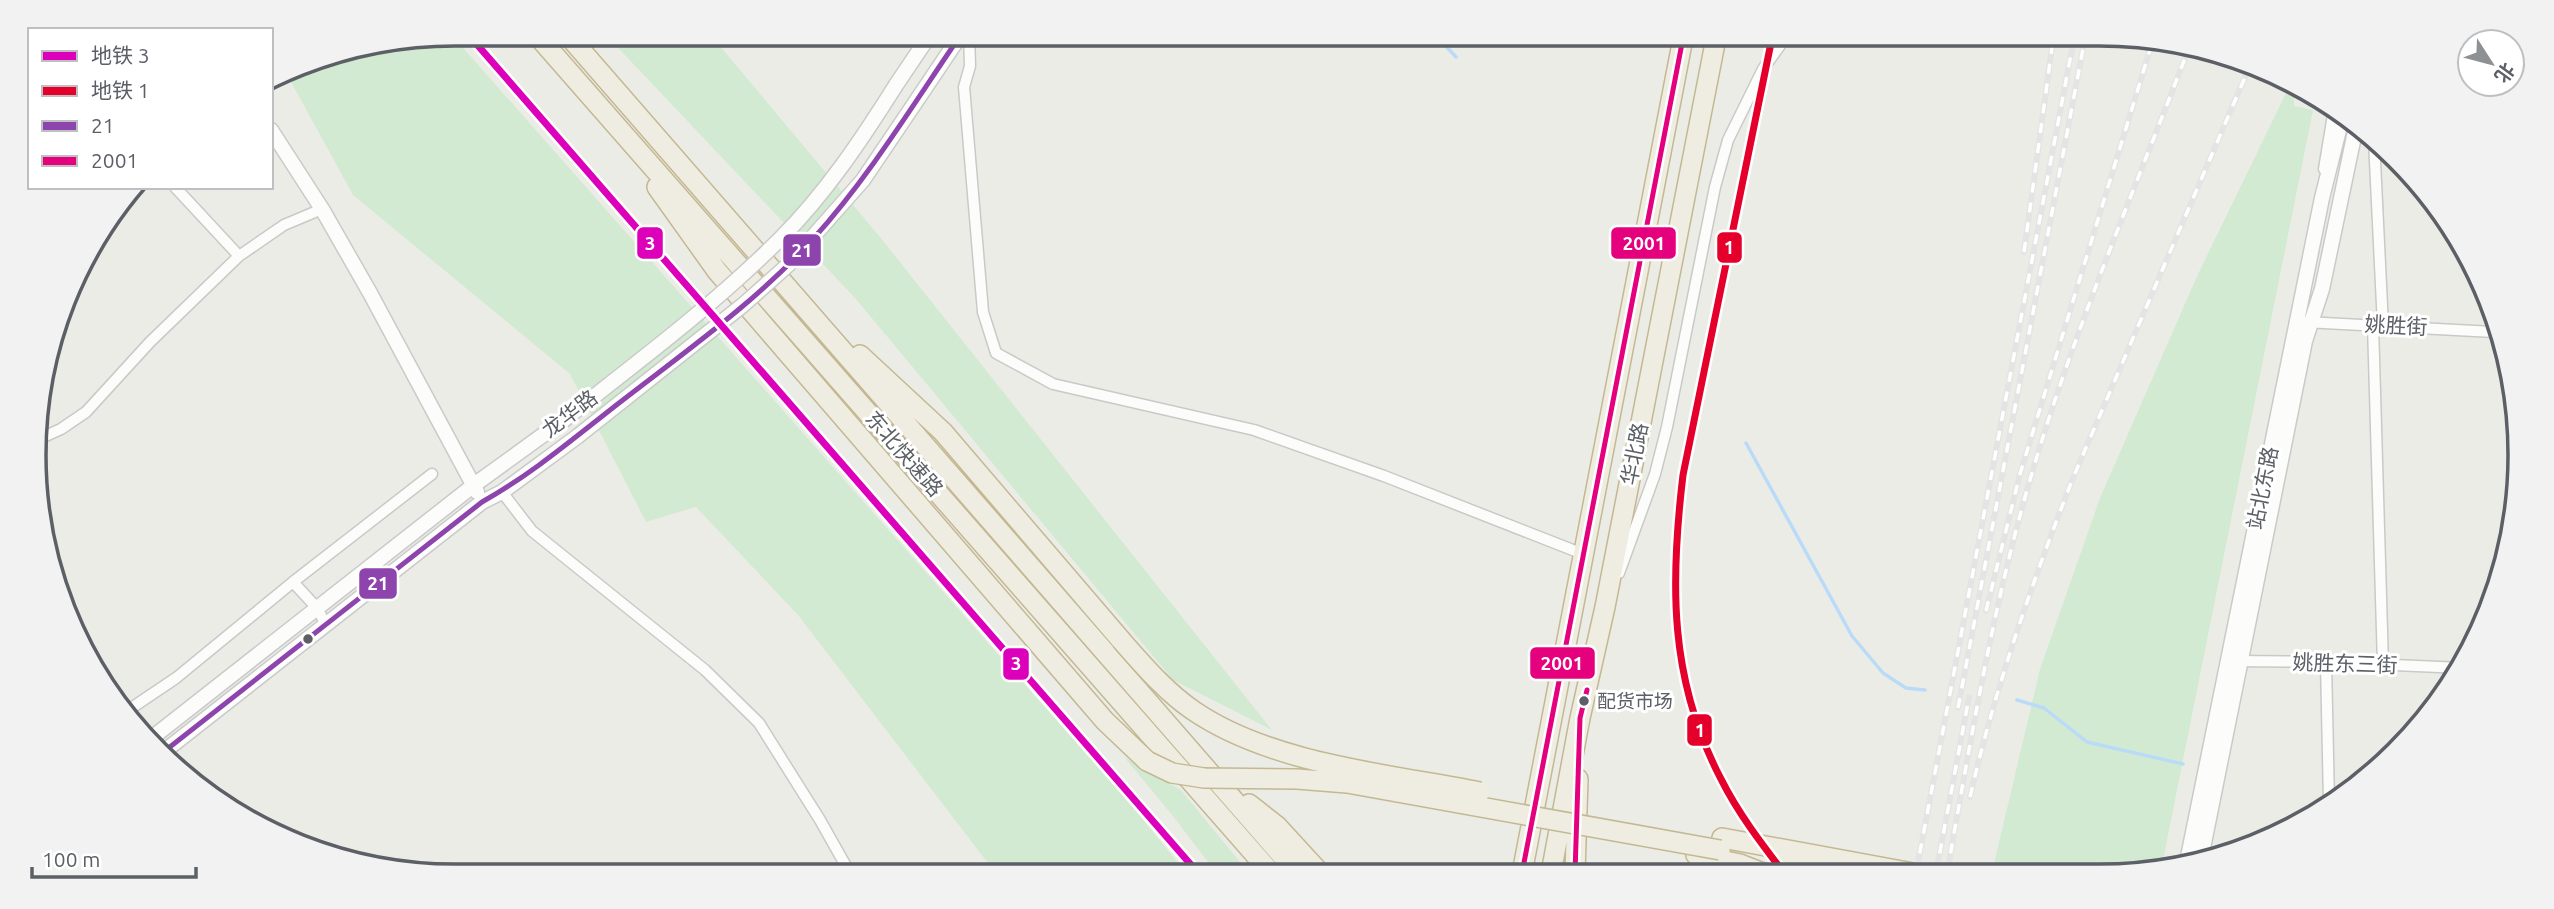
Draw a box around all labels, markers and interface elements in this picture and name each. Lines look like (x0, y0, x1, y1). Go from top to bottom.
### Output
legend (28, 28, 273, 189)
north arrow (2456, 28, 2526, 98)
text: 地铁 3 (91, 43, 150, 67)
text: 北 (2490, 59, 2519, 87)
text: 地铁 1 (91, 78, 150, 102)
text: 21 (91, 113, 115, 137)
text: 2001 (91, 148, 138, 172)
line badge: 3 (636, 226, 664, 260)
line badge: 2001 (1610, 226, 1677, 260)
line badge: 1 (1716, 231, 1743, 264)
text: 3 (645, 232, 655, 254)
text: 2001 (1623, 232, 1665, 254)
line badge: 21 (782, 233, 822, 267)
text: 1 (1724, 236, 1734, 258)
text: 21 (791, 239, 813, 261)
street label: 姚胜街 (2364, 311, 2428, 339)
street label: 龙华路 (537, 385, 602, 442)
street label: 东北快速路 (861, 406, 948, 501)
street label: 华北路 (1616, 421, 1652, 487)
street label: 站北东路 (2242, 444, 2282, 531)
line badge: 21 (358, 567, 398, 600)
text: 21 (367, 572, 389, 594)
unlabelled marker (301, 632, 315, 646)
line badge: 2001 (1529, 646, 1596, 680)
line badge: 3 (1002, 647, 1030, 681)
street label: 姚胜东三街 (2292, 649, 2398, 677)
text: 3 (1011, 652, 1021, 674)
text: 2001 (1541, 652, 1583, 674)
place label: 配货市场 (1597, 690, 1673, 712)
marker: 配货市场 (1577, 694, 1591, 708)
line badge: 1 (1686, 713, 1713, 747)
text: 1 (1695, 719, 1705, 741)
scale bar (32, 836, 196, 880)
text: 100 m (42, 847, 100, 871)

